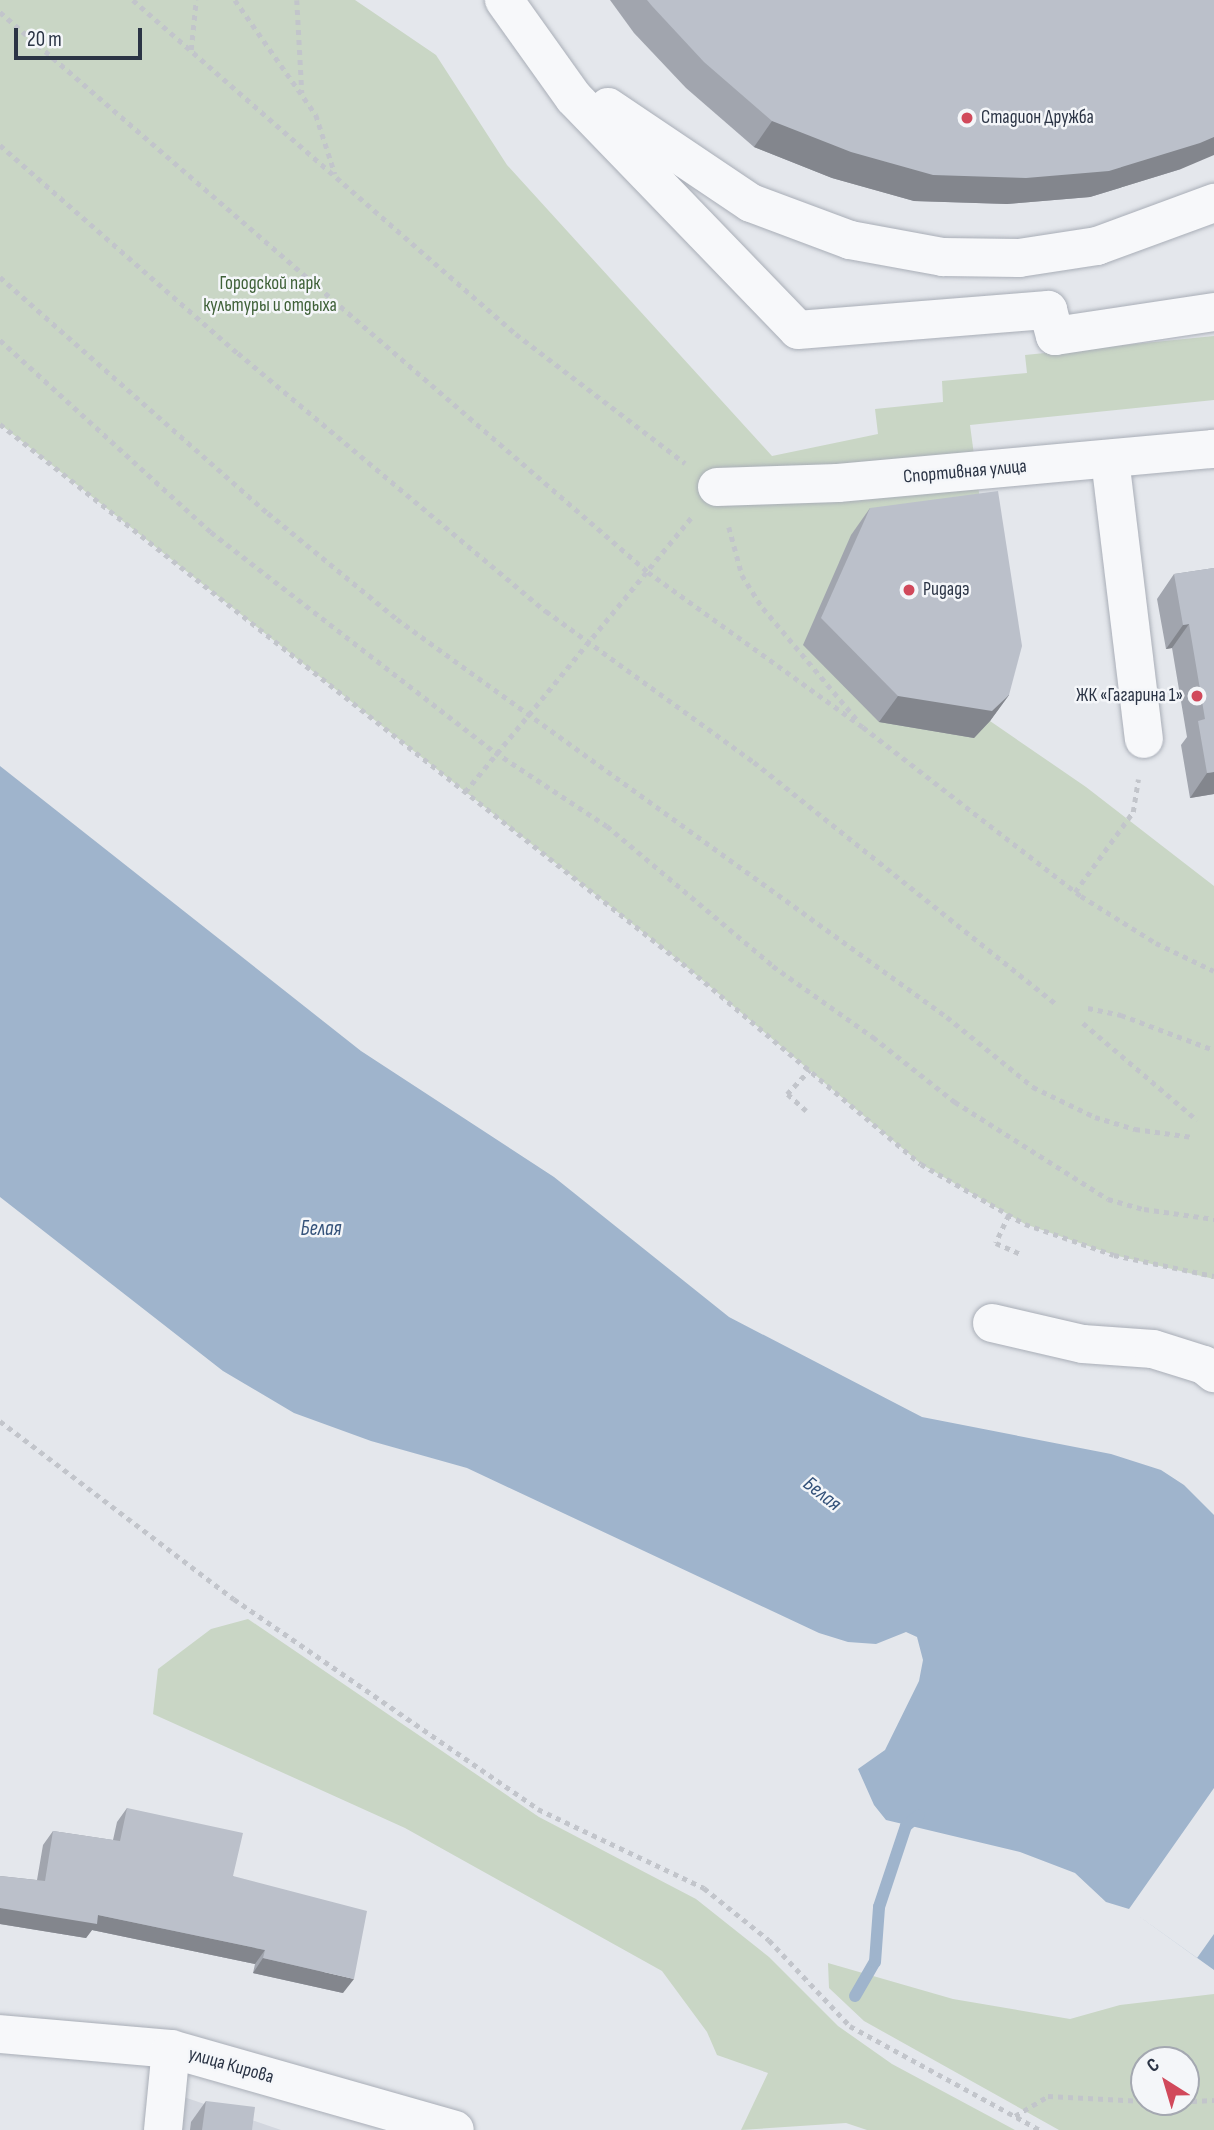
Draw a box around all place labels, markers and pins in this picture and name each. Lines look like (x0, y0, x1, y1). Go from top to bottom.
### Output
place label: Стадион Дружба (981, 107, 1094, 129)
marker: Стадион Дружба (959, 110, 975, 126)
place label: Ридадэ (923, 579, 969, 601)
marker: Ридадэ (901, 582, 917, 598)
place label: ЖК «Гагарина 1» (1076, 685, 1183, 707)
marker: ЖК «Гагарина 1» (1189, 688, 1205, 704)

